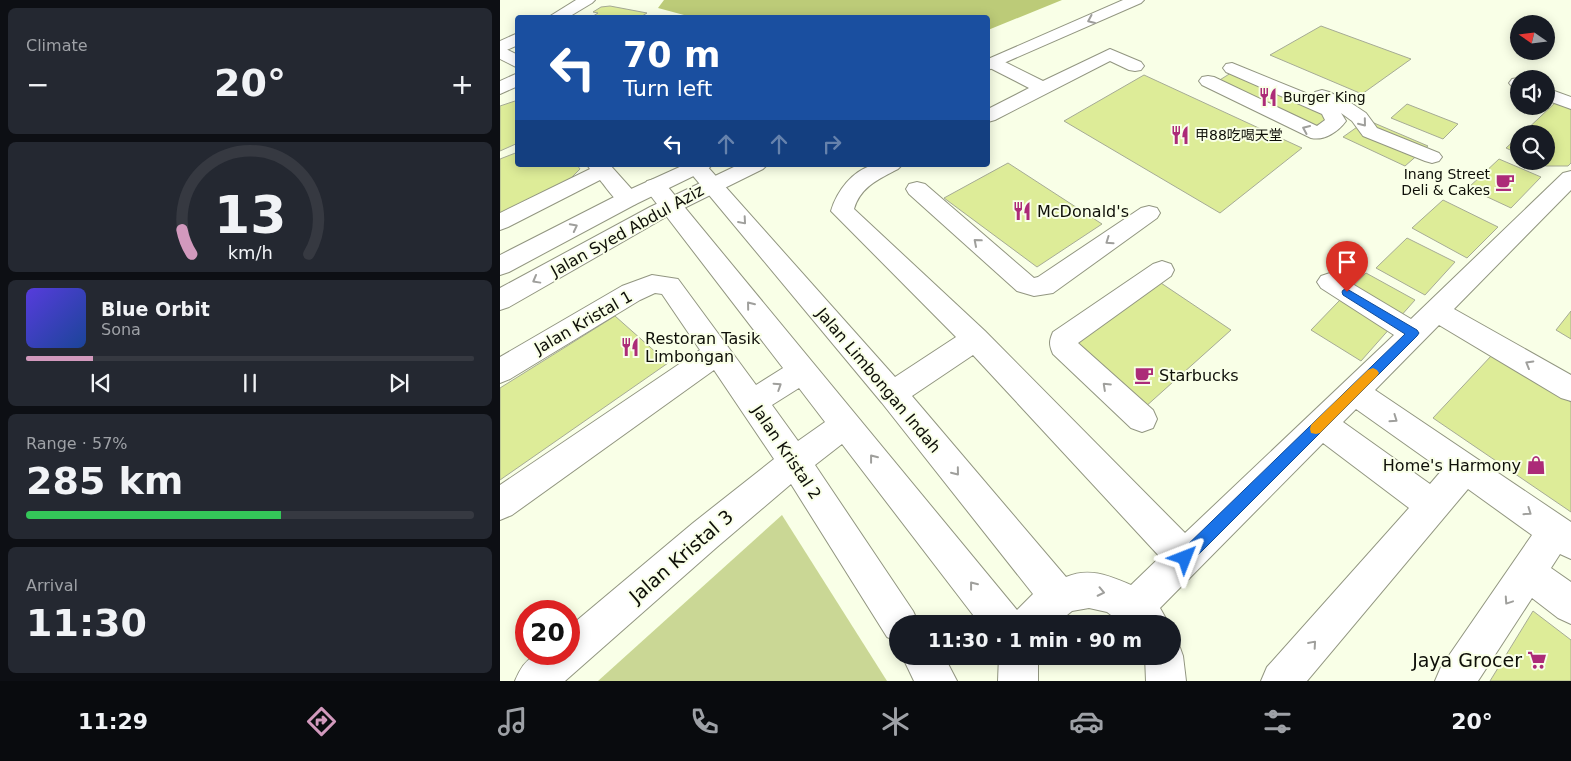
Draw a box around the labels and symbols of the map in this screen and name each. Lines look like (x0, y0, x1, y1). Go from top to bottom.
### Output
one-way arrow (1087, 13, 1096, 24)
north arrow (1510, 15, 1555, 60)
restaurant icon: Burger King (1257, 86, 1279, 108)
place label: Burger King (1283, 89, 1366, 105)
one-way arrow (1357, 117, 1365, 126)
restaurant icon: 甲88吃喝天堂 (1169, 124, 1191, 146)
one-way arrow (1302, 125, 1311, 135)
place label: 甲88吃喝天堂 (1195, 127, 1283, 143)
place label: Inang Street Deli & Cakes (1401, 166, 1490, 198)
cafe icon: Inang Street Deli & Cakes (1494, 171, 1516, 193)
street label: Jalan Syed Abdul Aziz (547, 180, 707, 281)
restaurant icon: McDonald's (1011, 200, 1033, 222)
place label: McDonald's (1037, 202, 1129, 221)
one-way arrow (737, 216, 746, 225)
one-way arrow (569, 223, 578, 233)
one-way arrow (1105, 235, 1115, 244)
one-way arrow (974, 239, 983, 248)
pin (1326, 241, 1368, 292)
one-way arrow (532, 274, 541, 284)
street label: Jalan Kristal 1 (530, 287, 635, 359)
one-way arrow (748, 302, 756, 311)
street label: Jalan Limbongan Indah (812, 303, 945, 457)
place label: Restoran Tasik Limbongan (645, 329, 761, 366)
restaurant icon: Restoran Tasik Limbongan (619, 336, 641, 358)
one-way arrow (1525, 361, 1534, 371)
cafe icon: Starbucks (1133, 364, 1155, 386)
place label: Starbucks (1159, 366, 1239, 385)
one-way arrow (772, 383, 782, 392)
one-way arrow (1102, 383, 1111, 392)
street label: Jalan Kristal 2 (747, 401, 825, 503)
one-way arrow (1388, 413, 1398, 422)
shop icon: Home's Harmony (1525, 454, 1547, 476)
one-way arrow (870, 455, 878, 464)
place label: Home's Harmony (1383, 456, 1521, 475)
one-way arrow (951, 466, 959, 475)
street label: Jalan Kristal 3 (624, 505, 737, 608)
one-way arrow (1522, 506, 1531, 515)
position arrow (1158, 531, 1210, 583)
one-way arrow (970, 582, 979, 591)
one-way arrow (1097, 586, 1106, 597)
one-way arrow (1505, 595, 1515, 604)
speed limit sign: 20 (515, 600, 580, 665)
one-way arrow (1307, 641, 1316, 650)
place label: Jaya Grocer (1411, 649, 1522, 671)
supermarket icon: Jaya Grocer (1526, 649, 1548, 671)

